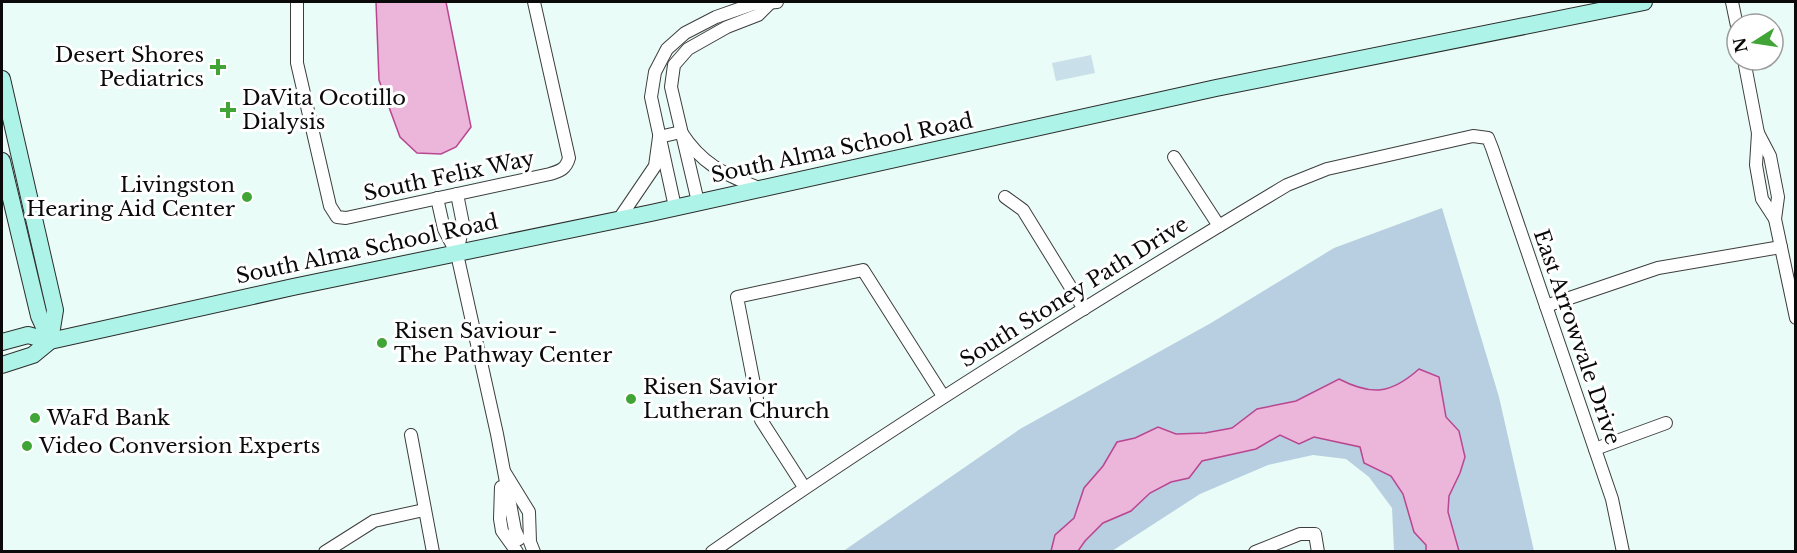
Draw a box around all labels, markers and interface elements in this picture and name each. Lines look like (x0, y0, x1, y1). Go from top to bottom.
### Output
north arrow (1725, 12, 1785, 72)
text: N (1729, 36, 1752, 55)
place label: Desert Shores Pediatrics (55, 42, 204, 92)
marker: Desert Shores Pediatrics (209, 58, 227, 76)
place label: DaVita Ocotillo Dialysis (242, 85, 406, 135)
marker: DaVita Ocotillo Dialysis (219, 101, 237, 119)
street label: South Alma School Road (709, 107, 975, 189)
street label: South Felix Way (361, 145, 537, 207)
place label: Livingston Hearing Aid Center (26, 172, 235, 222)
marker: Livingston Hearing Aid Center (240, 190, 254, 204)
street label: South Alma School Road (234, 208, 500, 290)
street label: South Stoney Path Drive (955, 211, 1193, 373)
street label: East Arrowvale Drive (1528, 226, 1626, 448)
place label: Risen Saviour - The Pathway Center (394, 318, 612, 368)
marker: Risen Saviour - The Pathway Center (375, 336, 389, 350)
place label: Risen Savior Lutheran Church (643, 374, 830, 424)
marker: Risen Savior Lutheran Church (624, 392, 638, 406)
place label: WaFd Bank (46, 405, 170, 431)
marker: WaFd Bank (28, 411, 42, 425)
place label: Video Conversion Experts (38, 433, 320, 459)
marker: Video Conversion Experts (20, 439, 34, 453)

